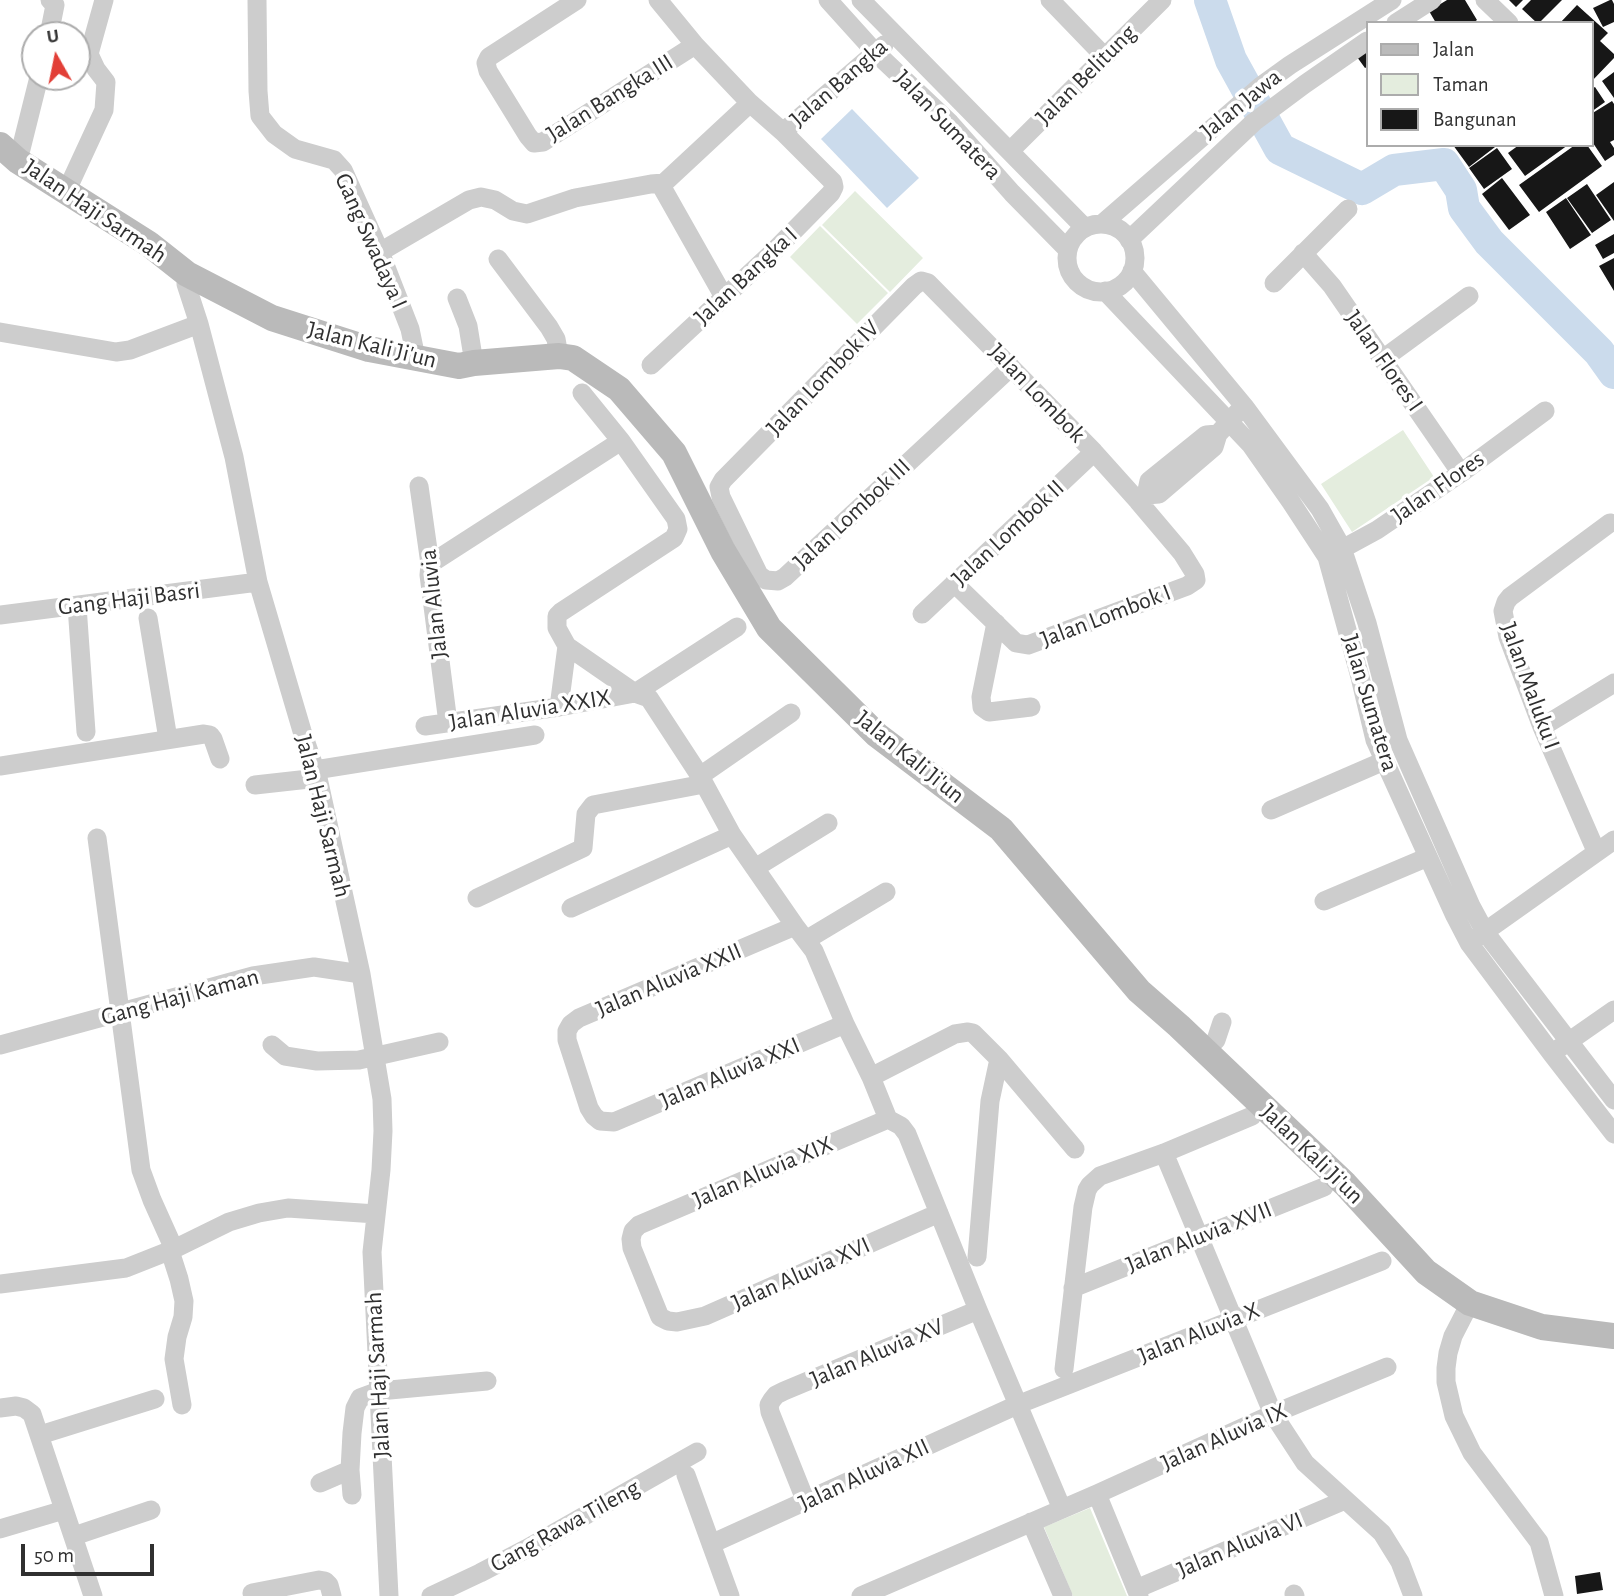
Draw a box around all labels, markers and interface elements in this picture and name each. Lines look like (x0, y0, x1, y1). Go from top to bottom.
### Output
street label: Jalan Belitung (1030, 19, 1142, 131)
north arrow (21, 21, 91, 91)
legend (1366, 21, 1593, 147)
text: U (45, 26, 60, 47)
street label: Jalan Bangka (784, 33, 894, 133)
text: Jalan (1433, 39, 1474, 60)
street label: Jalan Bangka III (541, 48, 679, 148)
street label: Jalan Jawa (1195, 63, 1287, 145)
street label: Jalan Sumatera (888, 64, 1008, 186)
text: Taman (1433, 74, 1489, 95)
text: Bangunan (1433, 109, 1517, 130)
street label: Jalan Haji Sarmah (18, 152, 172, 270)
street label: Gang Swadaya I (328, 169, 414, 313)
street label: Jalan Bangka I (688, 221, 804, 331)
street label: Jalan Flores I (1339, 305, 1429, 417)
street label: Jalan Lombok IV (760, 314, 886, 442)
street label: Jalan Kali Ji'un (304, 315, 440, 375)
street label: Jalan Lombok (983, 337, 1091, 449)
street label: Jalan Flores (1386, 445, 1490, 529)
street label: Jalan Lombok III (787, 452, 917, 576)
street label: Jalan Lombok II (946, 474, 1070, 592)
street label: Jalan Aluvia (414, 548, 454, 660)
street label: Gang Haji Basri (56, 576, 202, 622)
street label: Jalan Lombok I (1037, 578, 1175, 654)
street label: Jalan Maluku I (1494, 619, 1566, 753)
street label: Jalan Sumatera (1336, 631, 1404, 775)
street label: Jalan Aluvia XXIX (447, 683, 613, 737)
street label: Jalan Kali Ji'un (850, 704, 970, 810)
street label: Jalan Haji Sarmah (289, 732, 357, 900)
street label: Jalan Aluvia XXII (592, 936, 746, 1024)
street label: Gang Haji Kaman (98, 962, 262, 1032)
street label: Jalan Aluvia XXI (656, 1031, 804, 1115)
street label: Jalan Kali Ji'un (1255, 1098, 1369, 1210)
street label: Jalan Aluvia XIX (689, 1130, 837, 1214)
street label: Jalan Aluvia XVII (1122, 1195, 1276, 1279)
street label: Jalan Aluvia XVI (727, 1231, 875, 1317)
street label: Jalan Haji Sarmah (359, 1291, 397, 1459)
street label: Jalan Aluvia X (1134, 1296, 1264, 1370)
street label: Jalan Aluvia XV (806, 1312, 948, 1394)
street label: Jalan Aluvia IX (1157, 1396, 1291, 1478)
street label: Jalan Aluvia XII (794, 1432, 934, 1518)
street label: Gang Rawa Tileng (485, 1473, 645, 1579)
street label: Jalan Aluvia VI (1173, 1506, 1307, 1584)
scale bar (24, 1530, 158, 1574)
text: 50 m (34, 1545, 74, 1566)

